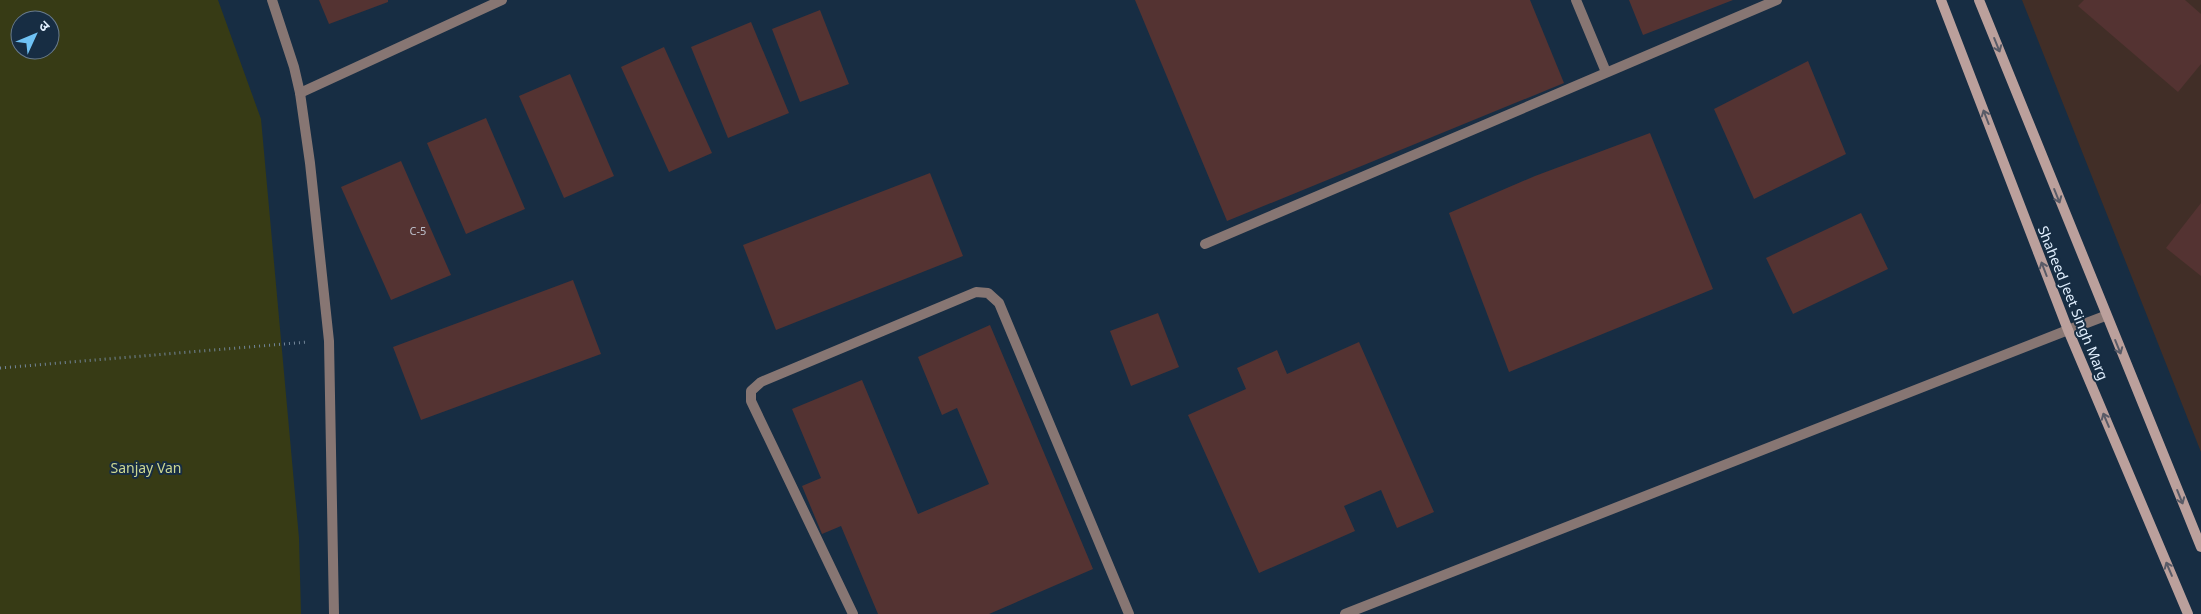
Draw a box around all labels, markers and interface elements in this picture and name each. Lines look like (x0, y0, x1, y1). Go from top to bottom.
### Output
north arrow (10, 10, 60, 60)
text: उ (35, 16, 55, 36)
one-way arrow (1993, 37, 2002, 52)
one-way arrow (1981, 110, 1990, 126)
one-way arrow (2053, 188, 2063, 203)
house number: C-5 (410, 223, 426, 238)
street label: Shaheed Jeet Singh Marg (2034, 223, 2113, 383)
one-way arrow (2039, 262, 2048, 277)
one-way arrow (2114, 339, 2124, 354)
one-way arrow (2100, 412, 2109, 427)
park label: Sanjay Van (110, 458, 182, 477)
one-way arrow (2176, 489, 2186, 504)
one-way arrow (2164, 562, 2173, 577)

